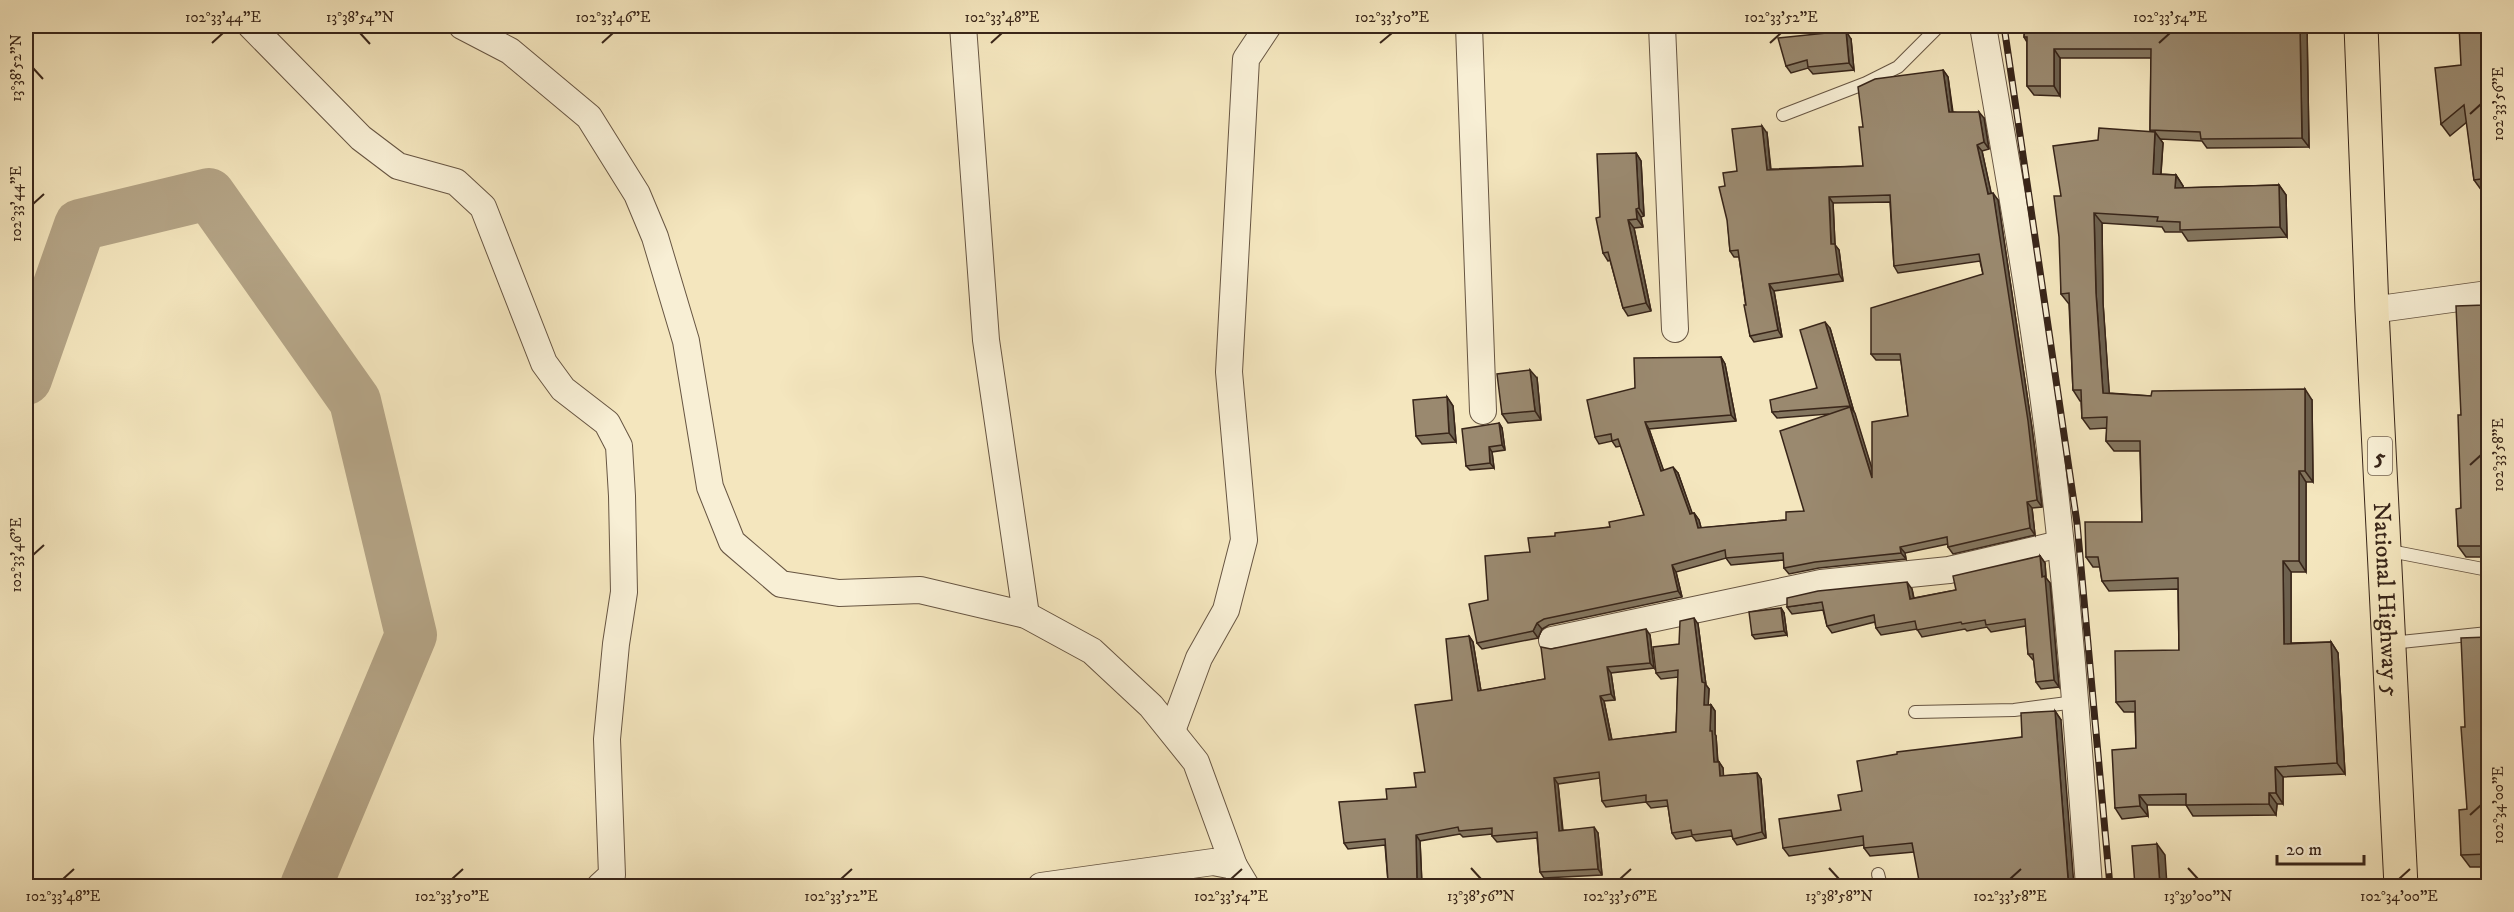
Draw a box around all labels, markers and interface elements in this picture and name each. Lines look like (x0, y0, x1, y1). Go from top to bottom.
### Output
text: 102°33'44"E (185, 8, 261, 27)
text: 13°38'54"N (326, 8, 394, 27)
text: 102°33'46"E (575, 8, 651, 27)
text: 102°33'48"E (965, 8, 1040, 27)
text: 102°33'50"E (1355, 8, 1430, 27)
text: 102°33'52"E (1744, 8, 1818, 27)
text: 102°33'54"E (2133, 8, 2207, 27)
text: 13°38'52"N (7, 34, 26, 102)
text: 102°33'56"E (2489, 67, 2508, 141)
text: 102°33'44"E (7, 166, 26, 242)
text: 102°33'58"E (2489, 418, 2508, 492)
road number: 5 (2368, 437, 2392, 475)
street label: National Highway 5 (2366, 502, 2405, 697)
text: 102°33'46"E (7, 517, 26, 593)
text: 102°34'00"E (2489, 766, 2508, 844)
scale bar (2277, 828, 2364, 866)
text: 20 m (2286, 839, 2322, 861)
text: 102°33'48"E (26, 887, 101, 906)
text: 102°33'50"E (415, 887, 490, 906)
text: 102°33'52"E (804, 887, 878, 906)
text: 102°33'54"E (1194, 887, 1268, 906)
text: 13°38'56"N (1447, 887, 1515, 906)
text: 102°33'56"E (1583, 887, 1657, 906)
text: 13°38'58"N (1805, 887, 1873, 906)
text: 102°33'58"E (1973, 887, 2047, 906)
text: 13°39'00"N (2164, 887, 2232, 906)
text: 102°34'00"E (2360, 887, 2438, 906)

